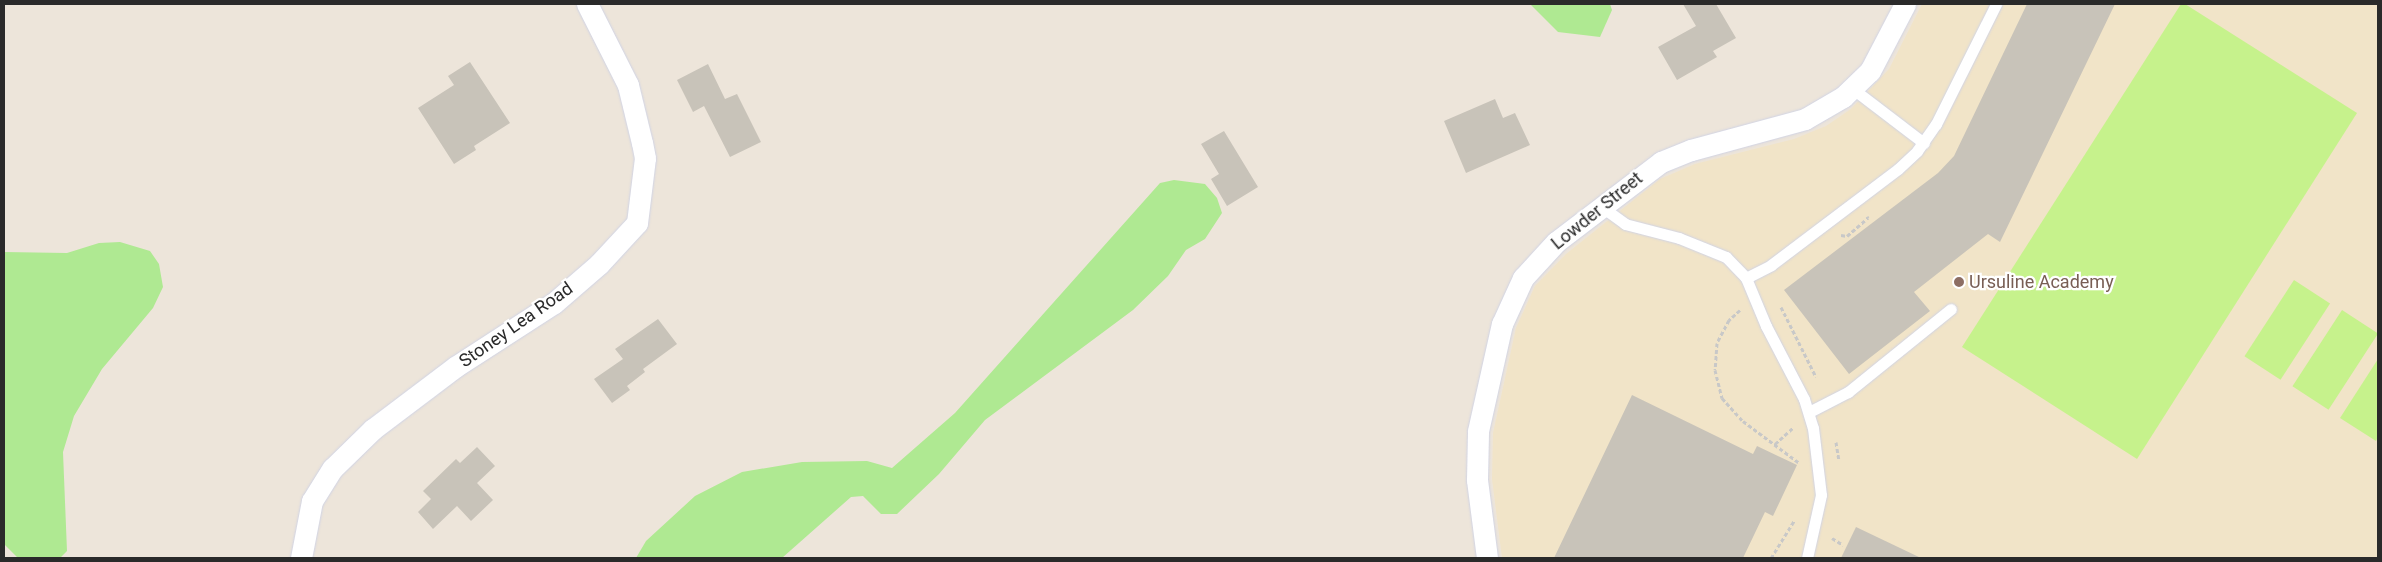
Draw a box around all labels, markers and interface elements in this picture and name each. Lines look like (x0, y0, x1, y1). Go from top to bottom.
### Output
street label: Lowder Street (1547, 168, 1647, 254)
place label: Ursuline Academy (1969, 271, 2114, 293)
marker: Ursuline Academy (1953, 276, 1965, 288)
street label: Stoney Lea Road (455, 278, 577, 372)

